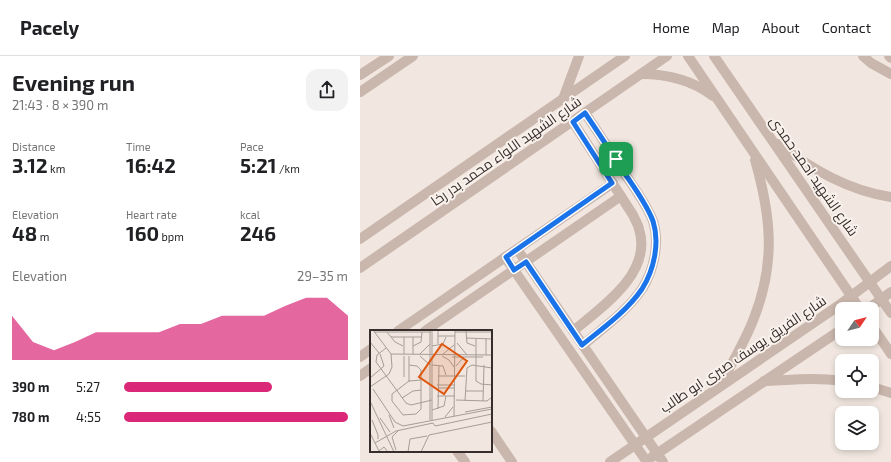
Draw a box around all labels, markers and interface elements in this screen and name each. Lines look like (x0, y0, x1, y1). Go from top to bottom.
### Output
text: Pacely (20, 16, 79, 39)
text: Home (653, 19, 690, 36)
text: Map (712, 19, 740, 36)
text: About (762, 19, 800, 36)
text: Contact (822, 19, 871, 36)
text: Evening run (12, 69, 135, 95)
button: share (306, 69, 348, 111)
street label: شارع الشهيد اللواء محمد بدر رخا (427, 92, 585, 210)
text: 21:43 · 8 × 390 m (12, 97, 108, 113)
street label: شارع الشهيد احمد حمدى (766, 112, 862, 240)
text: Distance (12, 140, 55, 153)
text: Time (126, 140, 151, 153)
text: Pace (240, 140, 264, 153)
pin (599, 142, 633, 176)
icon: arrive (605, 148, 627, 170)
text: 3.12 (12, 153, 48, 177)
text: 16:42 (126, 153, 176, 177)
text: 5:21 (240, 153, 276, 177)
text: km (48, 162, 65, 175)
text: /km (276, 162, 300, 175)
text: Elevation (12, 208, 59, 221)
text: Heart rate (126, 208, 177, 221)
text: kcal (240, 208, 260, 221)
text: 48 (12, 221, 37, 245)
text: 160 (126, 221, 159, 245)
text: 246 (240, 221, 276, 245)
text: m (37, 230, 49, 243)
text: bpm (159, 230, 184, 243)
text: Elevation (12, 268, 67, 284)
text: 29–35 m (297, 268, 348, 284)
street label: شارع الفريق يوسف صبرى ابو طالب (656, 292, 830, 416)
north arrow (835, 302, 879, 346)
map controls (835, 302, 879, 450)
inset map (370, 330, 492, 452)
button: locate (835, 354, 879, 398)
text: 390 m (12, 379, 50, 395)
text: 5:27 (76, 379, 100, 395)
button: layers (835, 406, 879, 450)
text: 780 m (12, 409, 49, 425)
text: 4:55 (76, 409, 101, 425)

